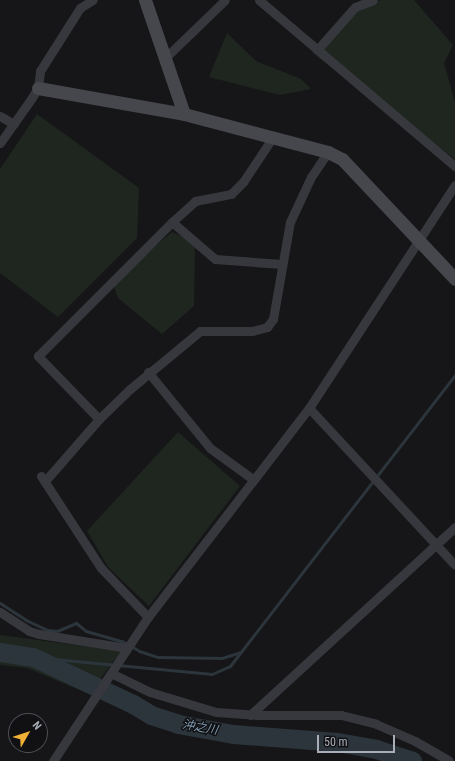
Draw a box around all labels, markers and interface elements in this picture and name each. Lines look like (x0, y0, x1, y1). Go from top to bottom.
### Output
north arrow (8, 713, 48, 753)
water label: 沖之川 (181, 718, 219, 738)
text: N (30, 719, 44, 732)
scale bar (319, 727, 397, 753)
text: 50 m (324, 735, 348, 749)

